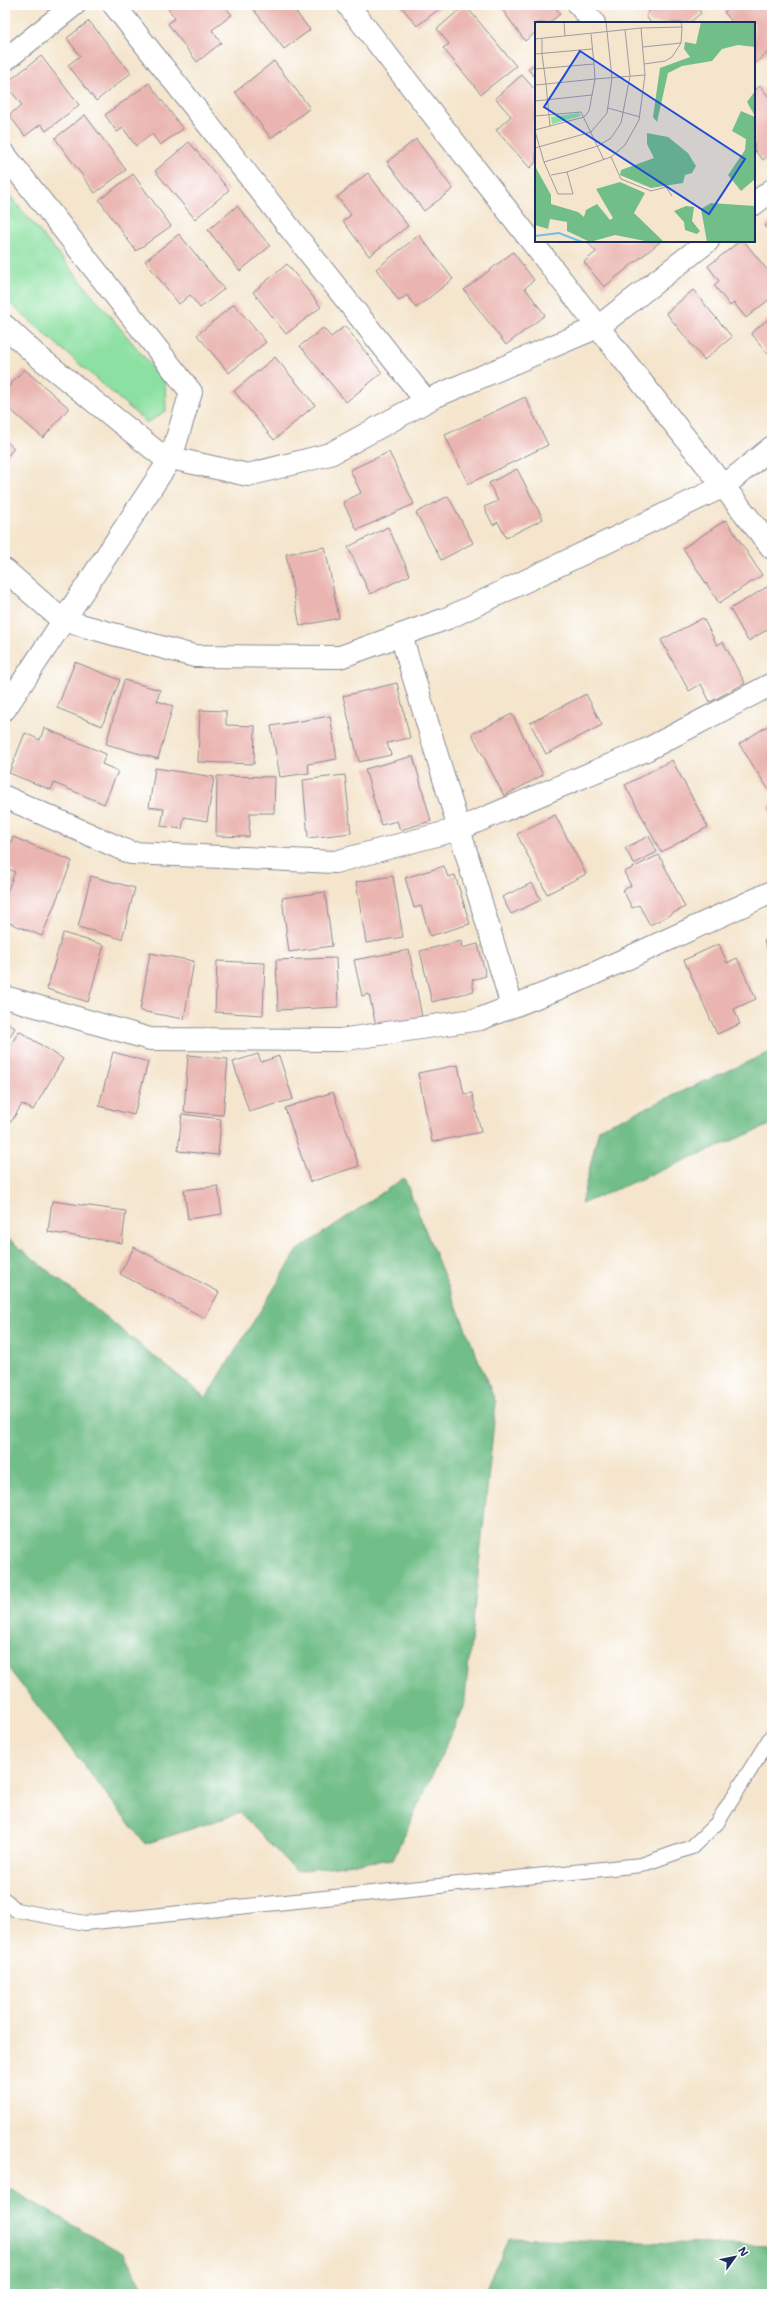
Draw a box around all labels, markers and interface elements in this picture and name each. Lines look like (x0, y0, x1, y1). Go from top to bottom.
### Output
inset map (535, 22, 755, 242)
north arrow (715, 2237, 755, 2277)
text: N (734, 2244, 752, 2260)

